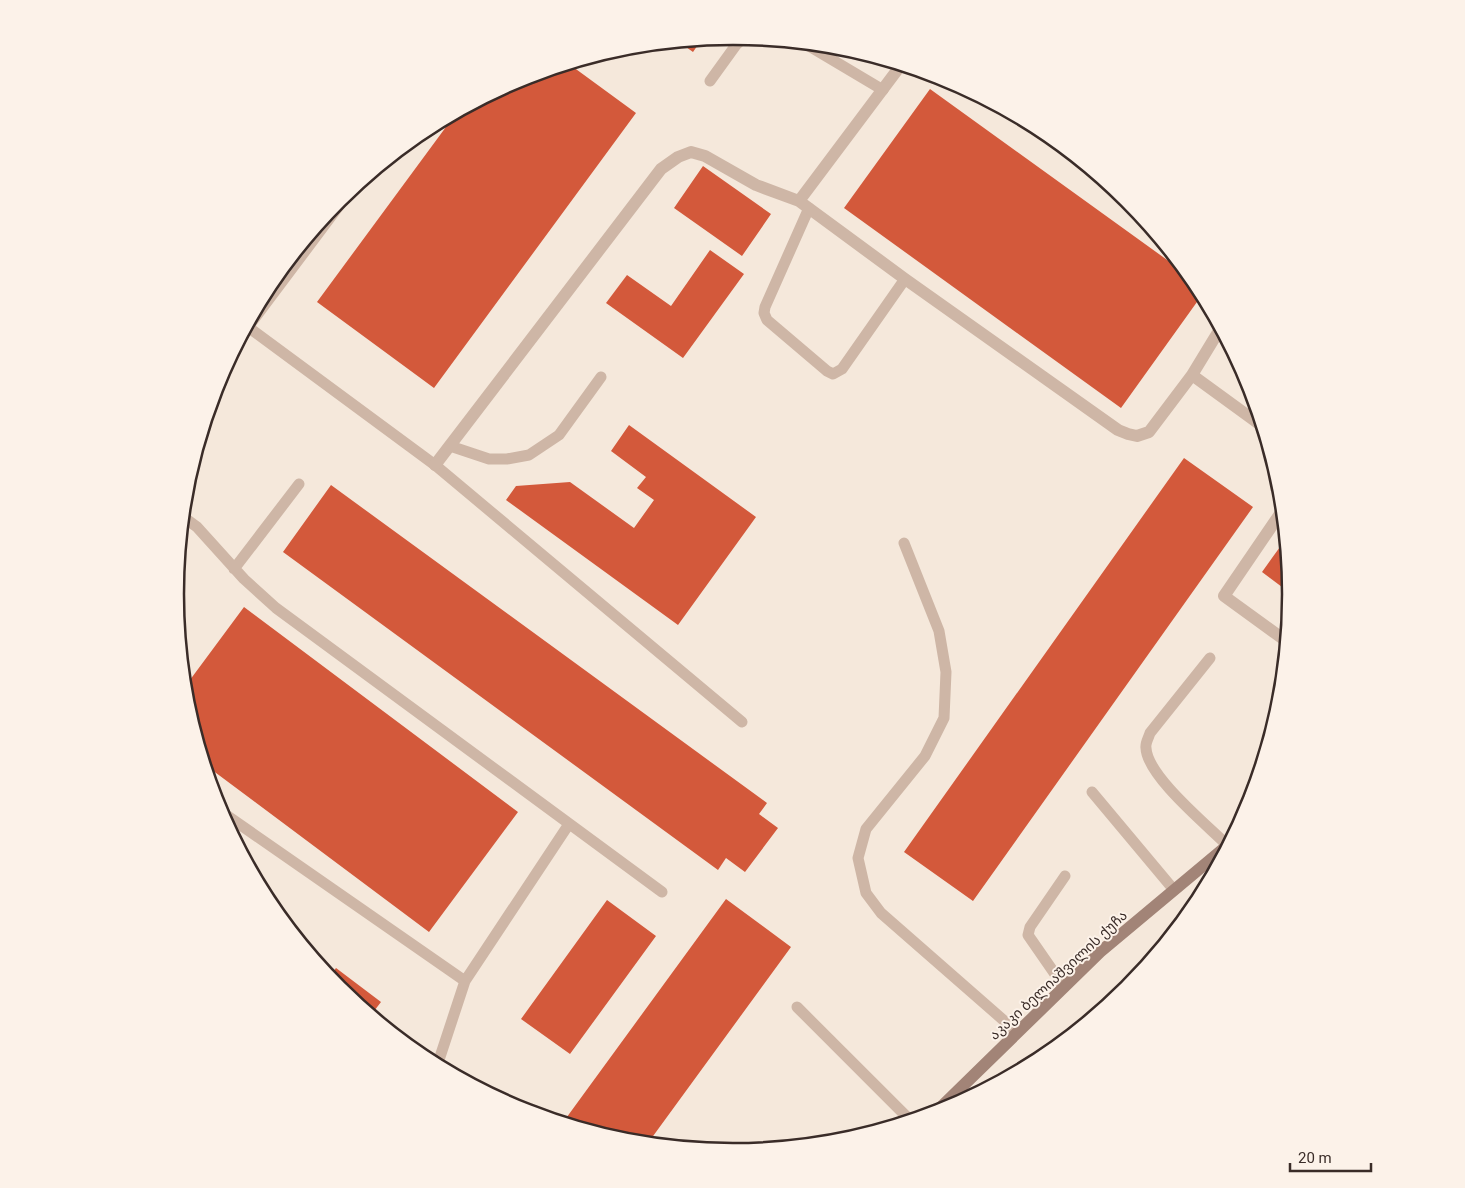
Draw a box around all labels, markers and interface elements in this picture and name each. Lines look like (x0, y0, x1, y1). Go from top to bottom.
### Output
street label: აკაკი ბელიაშვილის ქუჩა (986, 907, 1131, 1044)
scale bar (1290, 1140, 1371, 1172)
text: 20 m (1298, 1149, 1332, 1167)

